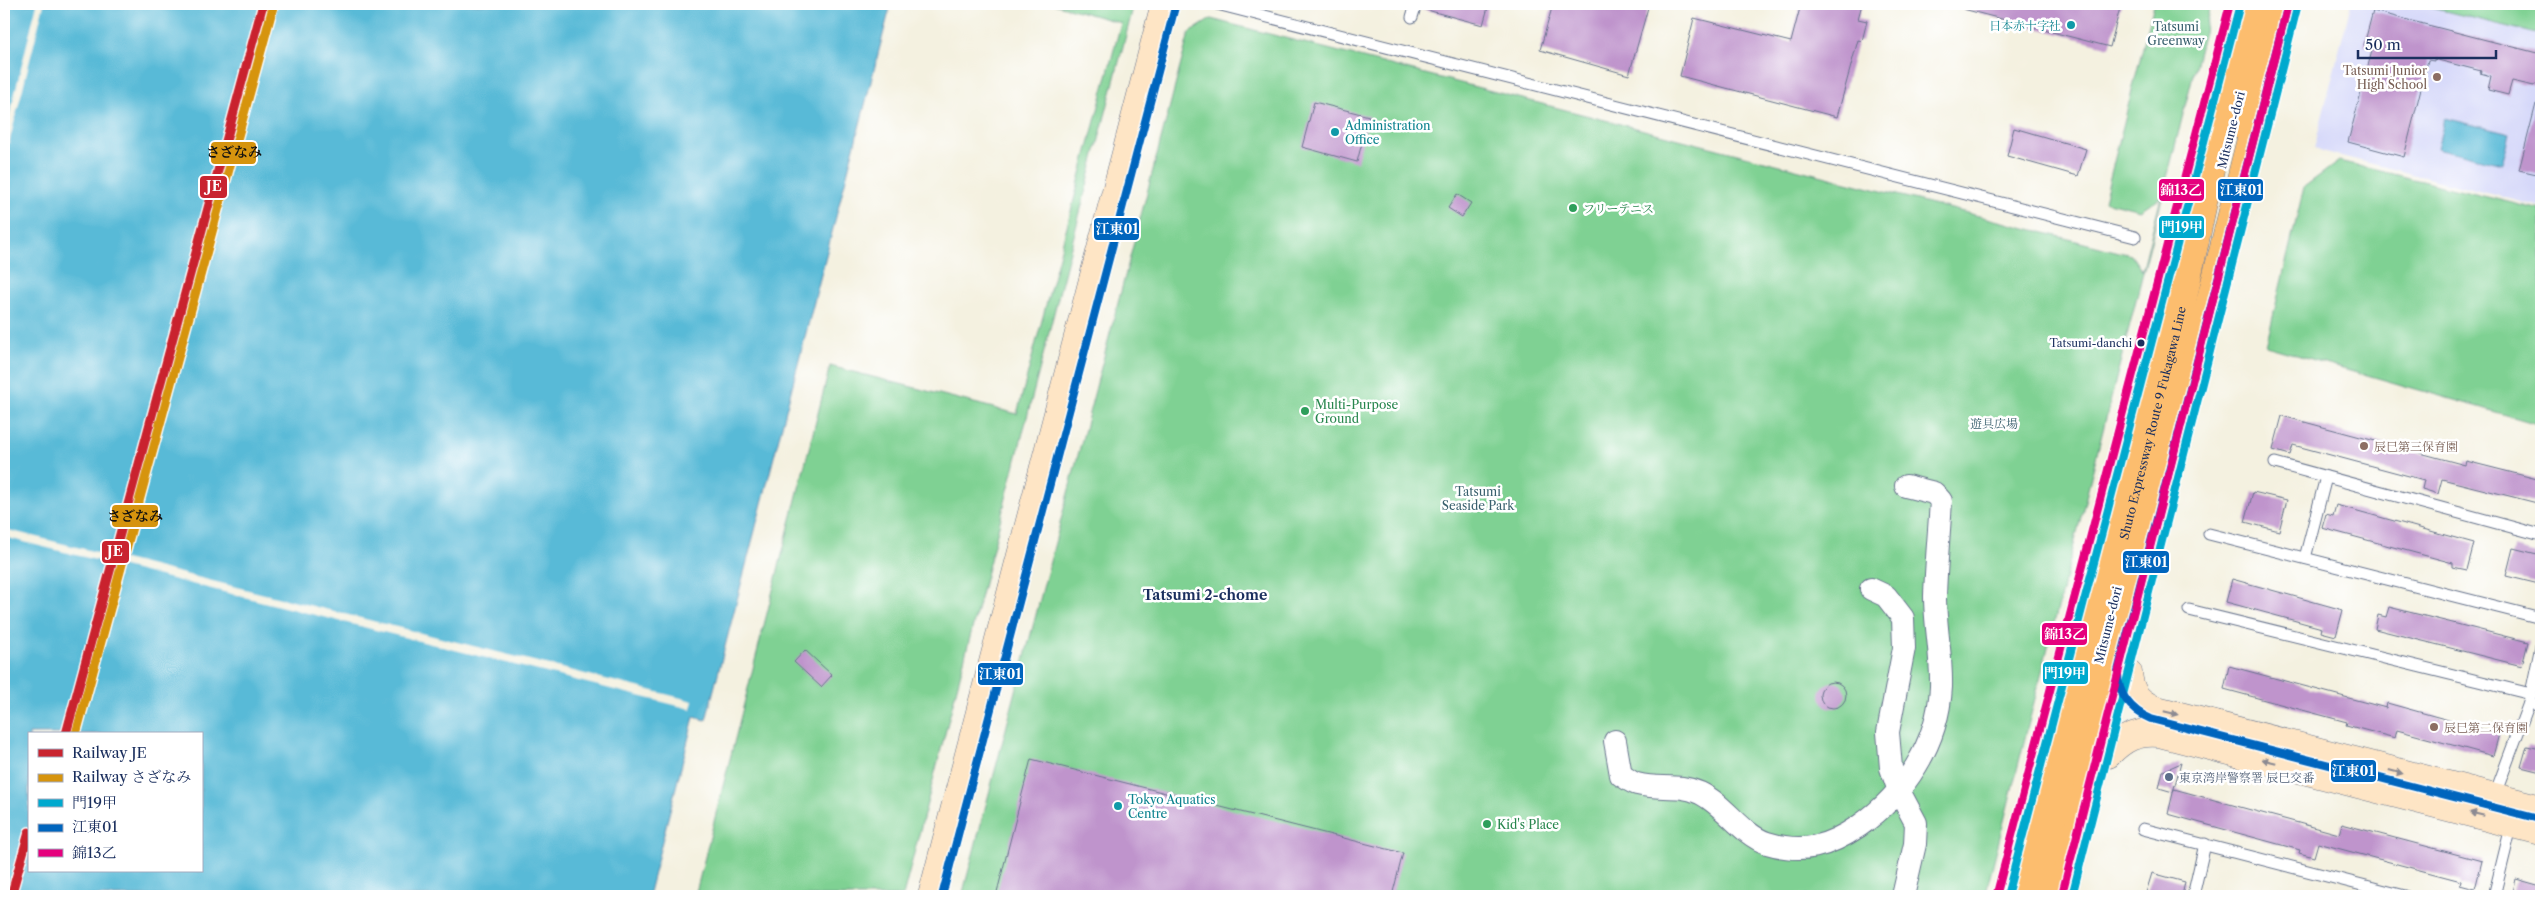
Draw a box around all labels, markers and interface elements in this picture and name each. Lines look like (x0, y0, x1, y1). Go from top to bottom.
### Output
place label: 日本赤十字社 (1989, 18, 2061, 33)
marker: 日本赤十字社 (2065, 19, 2077, 31)
park label: Tatsumi Greenway (2147, 19, 2205, 48)
scale bar (2358, 28, 2495, 60)
text: 50 m (2365, 35, 2401, 54)
place label: Tatsumi Junior High School (2343, 63, 2427, 92)
marker: Tatsumi Junior High School (2431, 71, 2443, 83)
street label: Mitsume-dori (2214, 89, 2248, 170)
place label: Administration Office (1344, 118, 1431, 147)
marker: Administration Office (1329, 126, 1341, 138)
line badge: さざなみ (210, 141, 257, 165)
text: さざなみ (206, 143, 262, 161)
line badge: JE (199, 175, 228, 199)
text: JE (203, 177, 222, 195)
line badge: 錦13乙 (2158, 178, 2205, 202)
line badge: 江東01 (2217, 178, 2264, 202)
text: 錦13乙 (2160, 181, 2202, 199)
text: 江東01 (2219, 181, 2263, 199)
place label: フリーテニス (1583, 201, 1654, 216)
marker: フリーテニス (1567, 202, 1579, 214)
line badge: 門19甲 (2158, 215, 2205, 239)
line badge: 江東01 (1093, 217, 1140, 241)
text: 門19甲 (2161, 218, 2203, 236)
text: 江東01 (1095, 220, 1139, 238)
street label: Shuto Expressway Route 9 Fukagawa Line (2116, 304, 2188, 541)
place label: Tatsumi-danchi (2050, 336, 2133, 350)
marker: Tatsumi-danchi (2136, 338, 2146, 348)
place label: Multi-Purpose Ground (1315, 397, 1399, 426)
marker: Multi-Purpose Ground (1299, 405, 1311, 417)
park label: 遊具広場 (1970, 416, 2018, 431)
place label: 辰巳第三保育園 (2374, 439, 2458, 454)
marker: 辰巳第三保育園 (2358, 440, 2370, 452)
park label: Tatsumi Seaside Park (1442, 484, 1515, 513)
line badge: さざなみ (111, 504, 159, 528)
text: さざなみ (107, 507, 163, 525)
line badge: JE (101, 540, 130, 564)
text: JE (104, 542, 123, 560)
line badge: 江東01 (2122, 550, 2170, 574)
text: 江東01 (2124, 553, 2168, 571)
street label: Mitsume-dori (2091, 584, 2125, 665)
district label: Tatsumi 2-chome (1143, 586, 1267, 604)
line badge: 錦13乙 (2041, 622, 2088, 646)
text: 錦13乙 (2044, 625, 2086, 643)
line badge: 門19甲 (2042, 661, 2089, 685)
line badge: 江東01 (977, 662, 1024, 686)
text: 門19甲 (2044, 664, 2086, 682)
text: 江東01 (978, 665, 1022, 683)
one-way arrow (2164, 710, 2179, 718)
place label: 辰巳第二保育園 (2444, 720, 2528, 735)
marker: 辰巳第二保育園 (2428, 721, 2440, 733)
legend (28, 732, 202, 872)
text: Railway JE (72, 743, 147, 762)
one-way arrow (2261, 757, 2276, 765)
line badge: 江東01 (2330, 759, 2377, 783)
text: 江東01 (2331, 762, 2375, 780)
text: Railway さざなみ (72, 767, 191, 786)
one-way arrow (2389, 768, 2404, 776)
place label: 東京湾岸警察署 辰巳交番 (2179, 770, 2314, 785)
marker: 東京湾岸警察署 辰巳交番 (2163, 771, 2175, 783)
place label: Tokyo Aquatics Centre (1128, 792, 1215, 821)
text: 門19甲 (72, 793, 117, 812)
marker: Tokyo Aquatics Centre (1112, 800, 1124, 812)
one-way arrow (2470, 810, 2485, 818)
text: 江東01 (72, 817, 119, 836)
place label: Kid's Place (1497, 817, 1559, 832)
marker: Kid's Place (1481, 818, 1493, 830)
text: 錦13乙 (72, 843, 117, 862)

